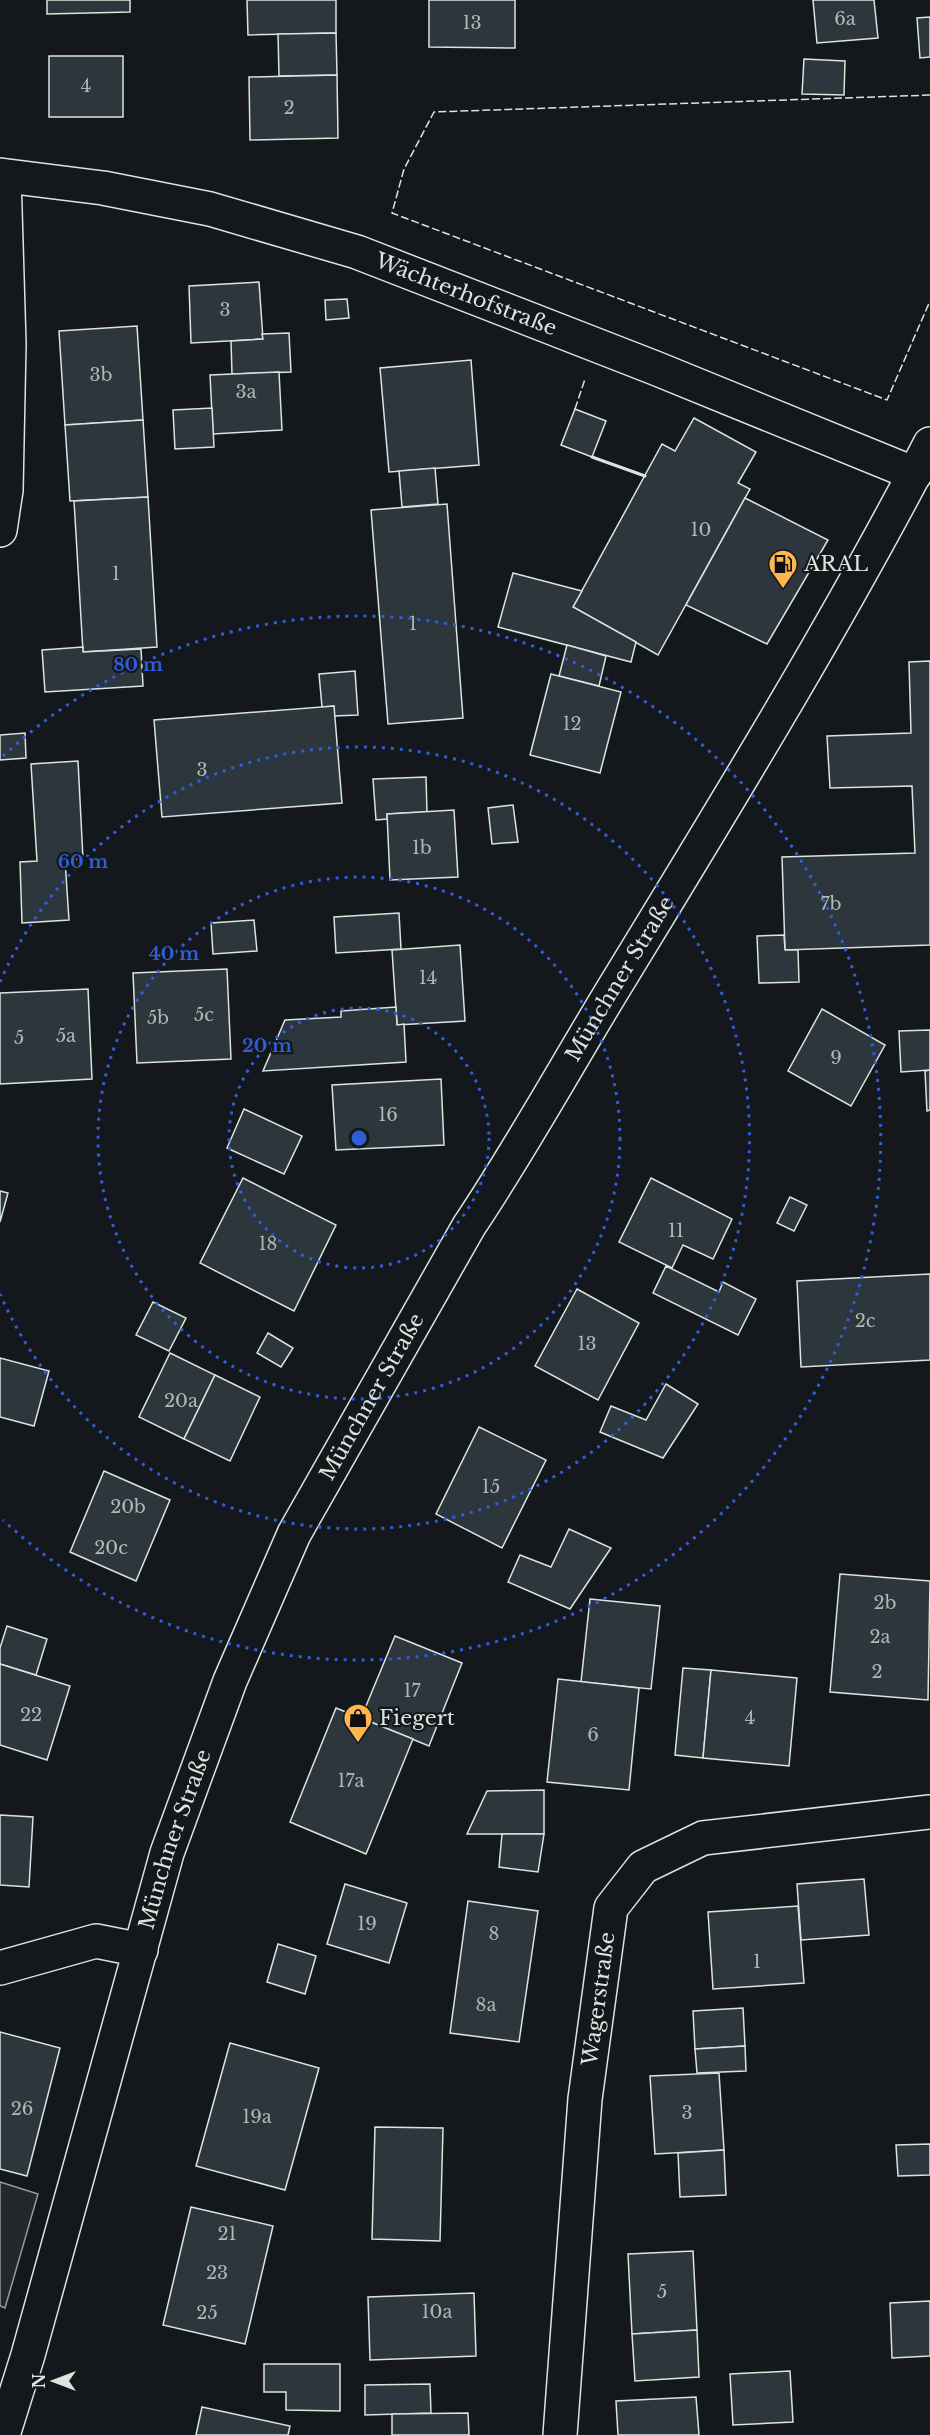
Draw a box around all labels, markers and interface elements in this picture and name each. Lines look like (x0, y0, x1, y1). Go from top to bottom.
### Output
house number: 6a (834, 8, 856, 30)
house number: 13 (462, 12, 482, 34)
house number: 4 (81, 75, 91, 97)
house number: 2 (283, 97, 295, 119)
street label: Wächterhofstraße (371, 247, 560, 341)
house number: 3 (219, 299, 231, 321)
house number: 3b (90, 364, 112, 386)
house number: 3a (235, 381, 257, 403)
house number: 10 (691, 519, 711, 541)
fuel station icon: ARAL (767, 548, 799, 590)
place label: ARAL (803, 551, 868, 577)
house number: 1 (112, 563, 120, 585)
house number: 1 (409, 613, 417, 635)
text: 80 m (113, 654, 163, 676)
house number: 12 (562, 713, 582, 735)
house number: 3 (196, 759, 208, 781)
house number: 1b (412, 837, 432, 859)
text: 60 m (58, 851, 108, 873)
street label: Münchner Straße (560, 892, 680, 1066)
house number: 7b (821, 893, 841, 915)
text: 40 m (149, 943, 199, 965)
house number: 14 (419, 967, 437, 989)
house number: 5c (194, 1004, 214, 1026)
house number: 5b (147, 1007, 169, 1029)
house number: 5a (56, 1025, 76, 1047)
house number: 5 (14, 1027, 24, 1049)
text: 20 m (242, 1035, 292, 1057)
house number: 9 (830, 1047, 842, 1069)
house number: 16 (378, 1104, 398, 1126)
centre of rings (349, 1128, 369, 1148)
house number: 11 (668, 1220, 684, 1242)
house number: 18 (259, 1233, 277, 1255)
street label: Münchner Straße (314, 1309, 430, 1485)
house number: 2c (855, 1310, 876, 1332)
house number: 13 (577, 1333, 597, 1355)
house number: 20a (164, 1390, 198, 1412)
house number: 15 (482, 1476, 500, 1498)
house number: 20b (110, 1496, 146, 1518)
house number: 20c (94, 1537, 128, 1559)
house number: 2b (874, 1592, 896, 1614)
house number: 2a (869, 1626, 891, 1648)
house number: 2 (871, 1661, 883, 1683)
house number: 17 (403, 1680, 421, 1702)
shop icon: Fiegert (342, 1702, 374, 1744)
house number: 22 (20, 1704, 42, 1726)
place label: Fiegert (379, 1705, 455, 1731)
house number: 4 (745, 1707, 755, 1729)
house number: 6 (587, 1724, 599, 1746)
street label: Münchner Straße (133, 1746, 217, 1932)
house number: 17a (337, 1770, 365, 1792)
house number: 19 (357, 1913, 377, 1935)
house number: 8 (489, 1923, 499, 1945)
street label: Wagerstraße (577, 1930, 621, 2068)
house number: 1 (753, 1951, 761, 1973)
house number: 8a (476, 1994, 496, 2016)
house number: 26 (11, 2098, 33, 2120)
house number: 3 (681, 2102, 693, 2124)
house number: 19a (242, 2106, 272, 2128)
house number: 21 (217, 2223, 237, 2245)
house number: 23 (206, 2262, 228, 2284)
house number: 5 (657, 2281, 667, 2303)
house number: 10a (422, 2301, 452, 2323)
house number: 25 (196, 2302, 218, 2324)
north arrow (24, 2351, 84, 2411)
text: N (29, 2373, 49, 2389)

